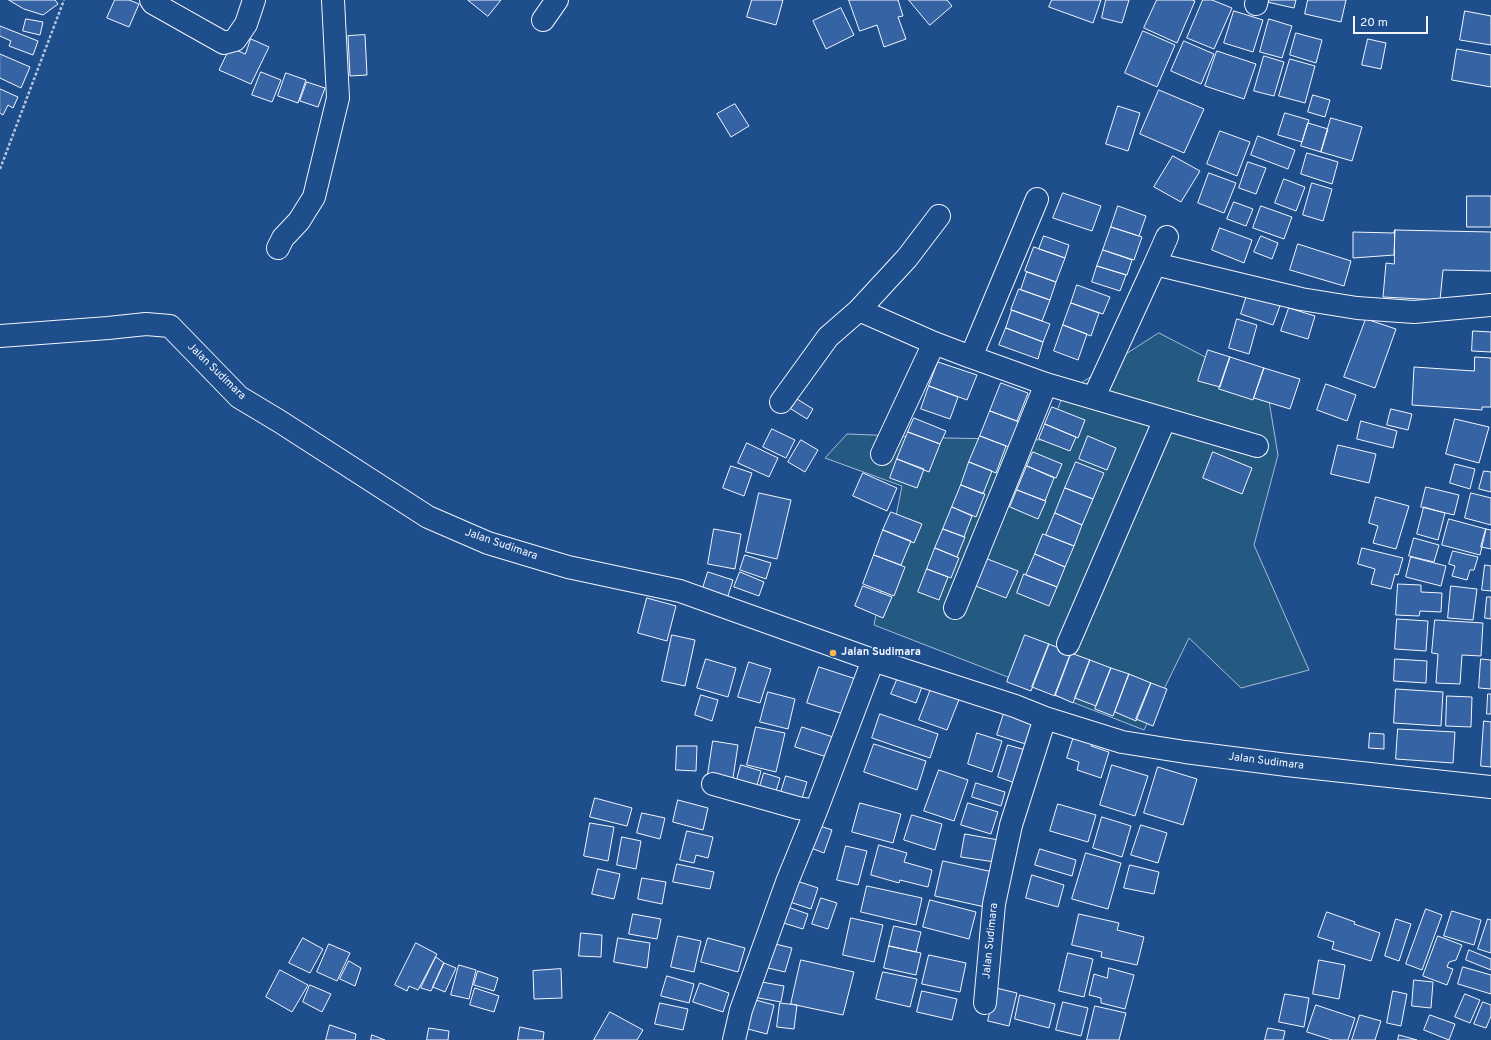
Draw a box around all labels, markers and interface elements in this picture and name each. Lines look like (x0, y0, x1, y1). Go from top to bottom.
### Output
scale bar (1355, 8, 1430, 34)
text: 20 m (1360, 15, 1388, 31)
street label: Jalan Sudimara (184, 341, 248, 403)
street label: Jalan Sudimara (463, 526, 539, 564)
place label: Jalan Sudimara (841, 646, 921, 660)
marker: Jalan Sudimara (828, 648, 838, 658)
street label: Jalan Sudimara (1227, 751, 1305, 773)
street label: Jalan Sudimara (980, 902, 1002, 980)

